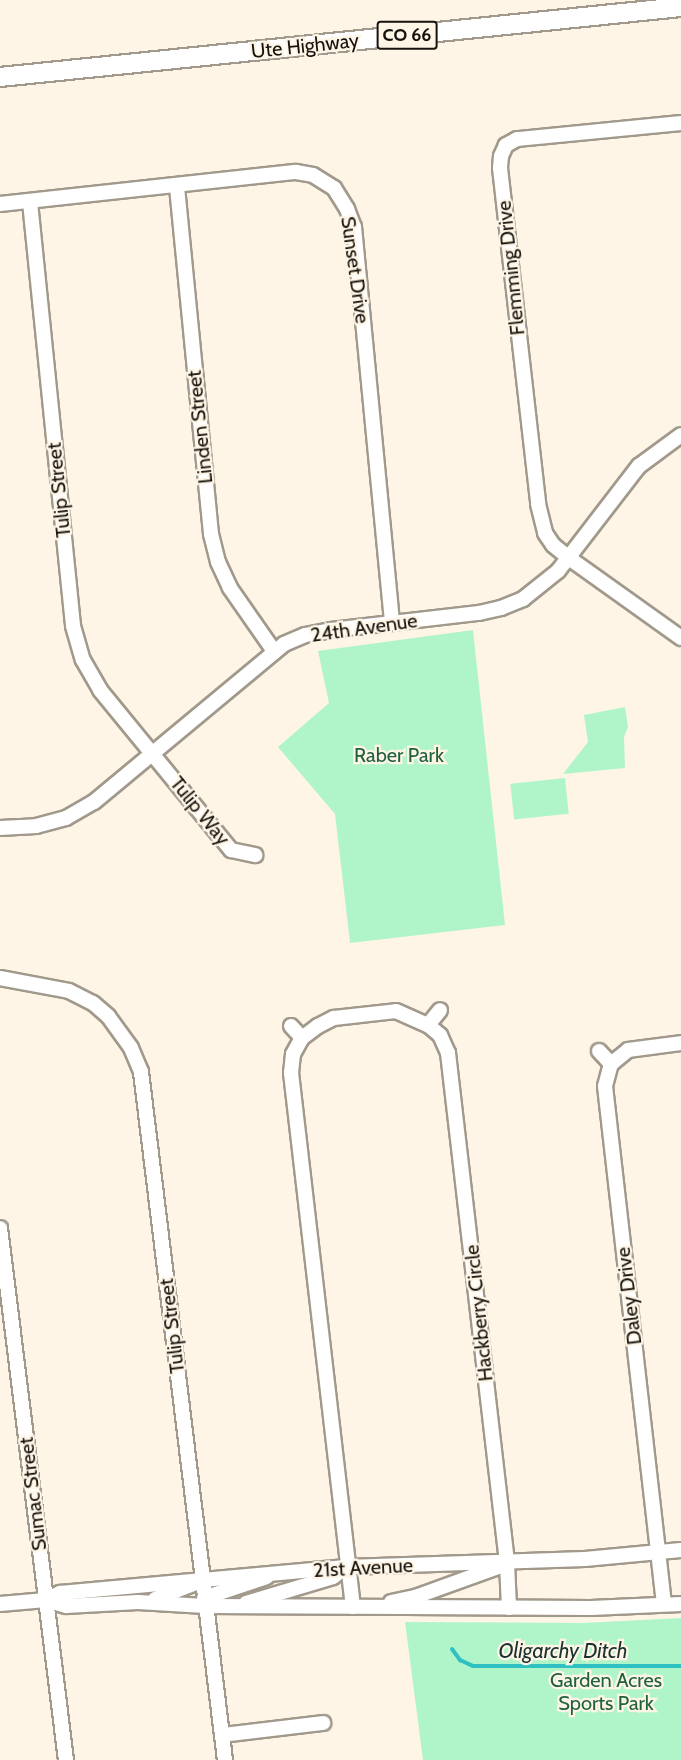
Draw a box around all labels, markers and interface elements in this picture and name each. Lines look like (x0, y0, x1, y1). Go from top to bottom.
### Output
road number: CO 66 (376, 20, 438, 50)
street label: Ute Highway (250, 28, 360, 64)
street label: Flemming Drive (492, 200, 530, 336)
street label: Sunset Drive (336, 215, 374, 325)
street label: Linden Street (182, 369, 218, 485)
street label: Tulip Street (42, 441, 76, 539)
street label: 24th Avenue (309, 609, 419, 647)
park label: Raber Park (354, 743, 444, 767)
street label: Tulip Way (165, 772, 235, 850)
street label: Hackberry Circle (460, 1243, 498, 1383)
street label: Daley Drive (611, 1246, 647, 1346)
street label: Tulip Street (154, 1277, 190, 1375)
street label: Sumac Street (14, 1436, 52, 1552)
street label: 21st Avenue (312, 1553, 414, 1583)
water label: Oligarchy Ditch (499, 1638, 627, 1664)
park label: Garden Acres Sports Park (550, 1668, 662, 1715)

